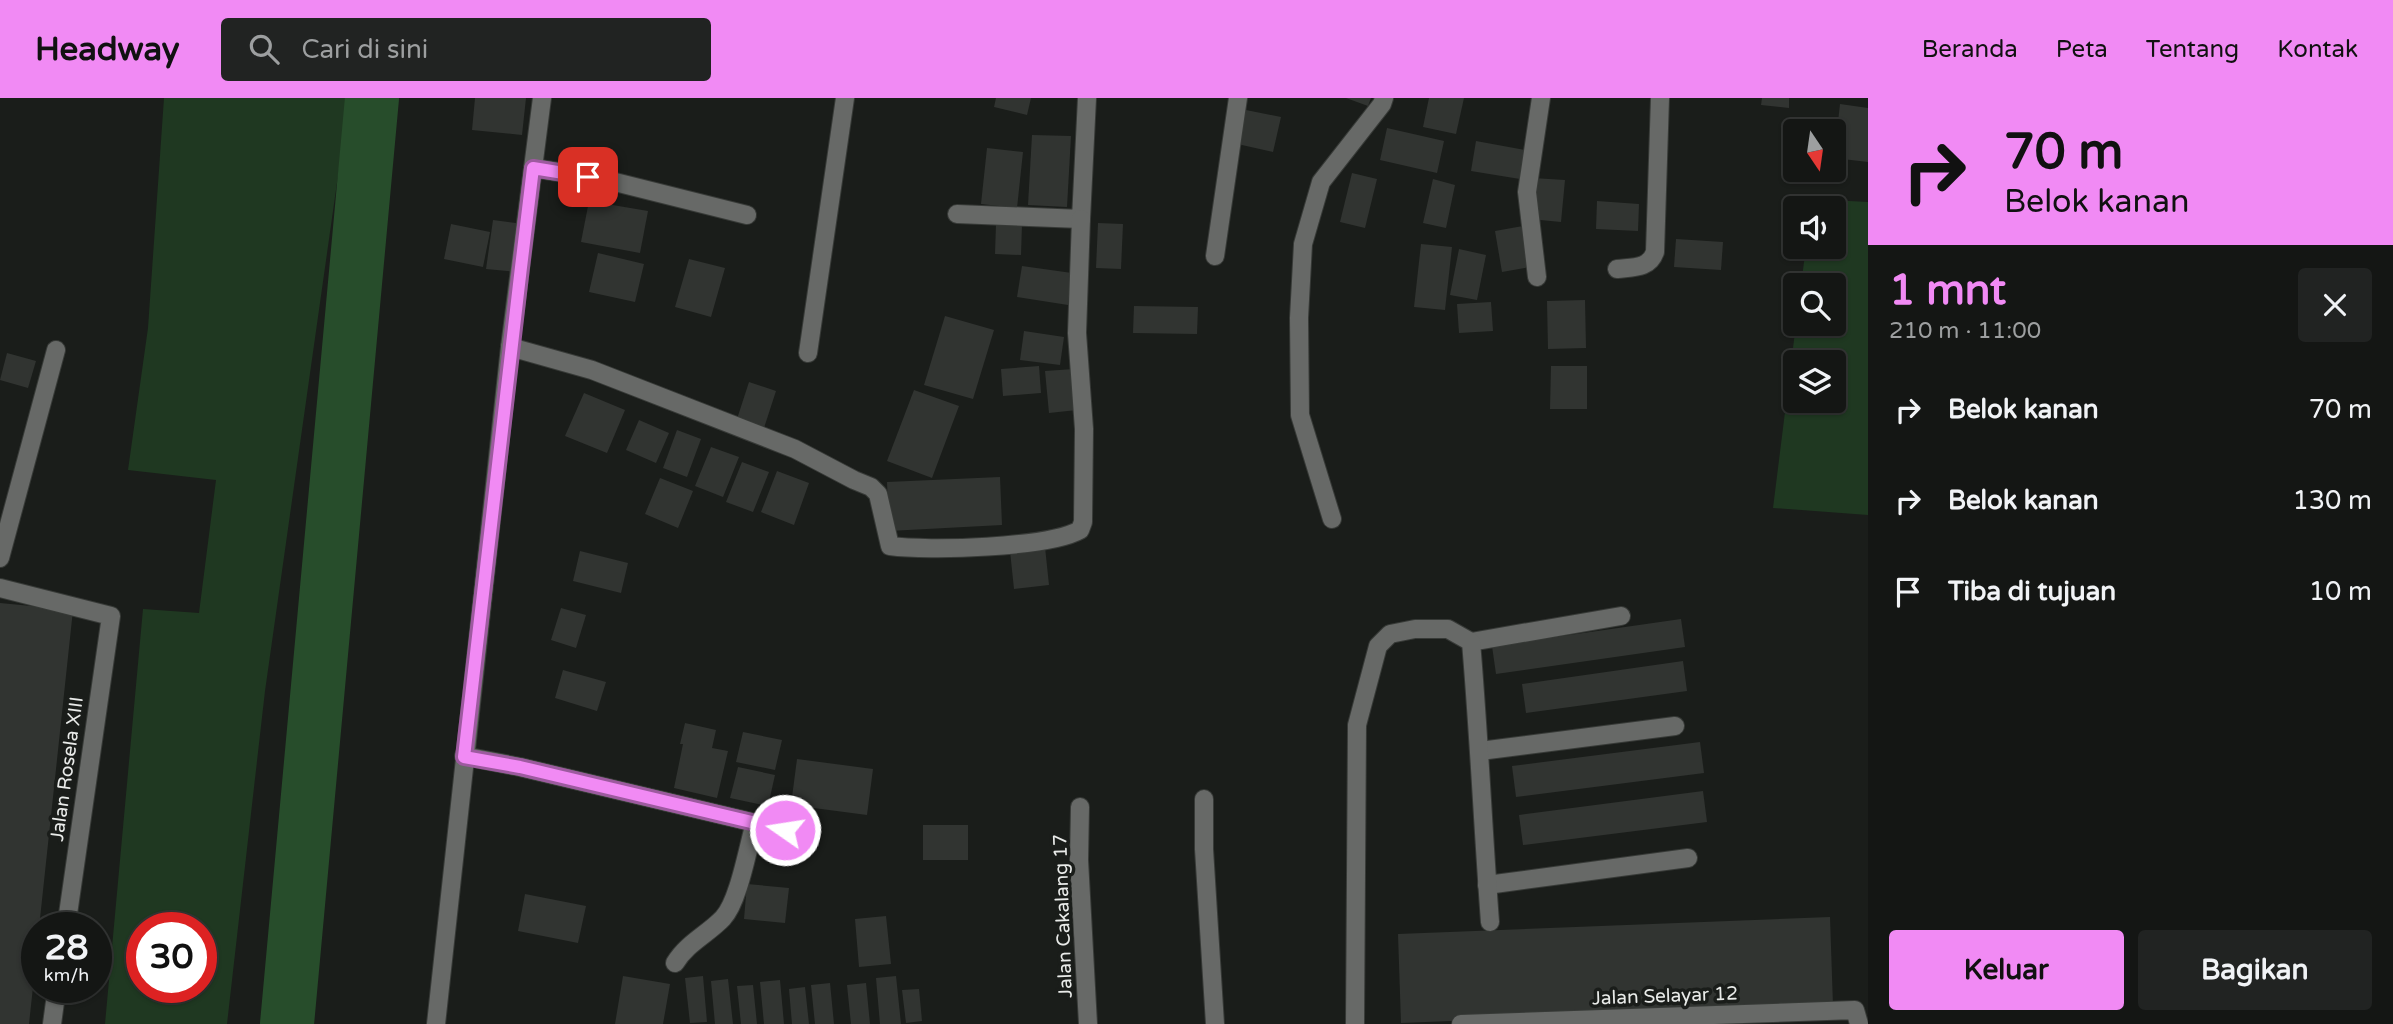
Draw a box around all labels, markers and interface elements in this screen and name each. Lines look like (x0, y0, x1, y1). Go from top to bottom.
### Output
search box (221, 18, 711, 81)
text: Headway (35, 30, 179, 69)
icon: search (245, 30, 283, 68)
text: Cari di sini (301, 34, 428, 65)
text: Beranda (1922, 35, 2018, 64)
text: Peta (2056, 35, 2108, 64)
text: Tentang (2146, 35, 2239, 64)
text: Kontak (2277, 35, 2358, 64)
north arrow (1783, 119, 1846, 182)
map controls (1783, 119, 1846, 413)
text: 70 m (2004, 123, 2123, 182)
icon: right (1889, 126, 1980, 217)
pin (558, 147, 618, 207)
icon: arrive (569, 158, 607, 196)
text: Belok kanan (2004, 183, 2189, 221)
button: sound (1783, 196, 1846, 259)
text: 1 mnt (1889, 265, 2006, 316)
button: close (2298, 268, 2372, 342)
button: search (1783, 273, 1846, 336)
text: 210 m · 11:00 (1889, 317, 2041, 345)
button: layers (1783, 350, 1846, 413)
icon: right (1889, 391, 1927, 429)
text: Belok kanan (1948, 394, 2099, 425)
text: 70 m (2309, 394, 2372, 425)
icon: right (1889, 482, 1927, 520)
text: Belok kanan (1948, 485, 2099, 516)
text: 130 m (2292, 485, 2372, 516)
icon: arrive (1889, 573, 1927, 611)
text: Tiba di tujuan (1948, 576, 2116, 607)
text: 10 m (2309, 576, 2372, 607)
street label: Jalan Rosela XIII (46, 695, 88, 843)
position arrow (748, 793, 822, 867)
street label: Jalan Cakalang 17 (1049, 834, 1077, 998)
speed limit sign: 30 (126, 912, 217, 1003)
text: 28 (45, 927, 88, 969)
button: Keluar (1889, 930, 2124, 1010)
button: Bagikan (2138, 930, 2372, 1010)
text: km/h (44, 964, 89, 986)
street label: Jalan Selayar 12 (1592, 982, 1738, 1010)

